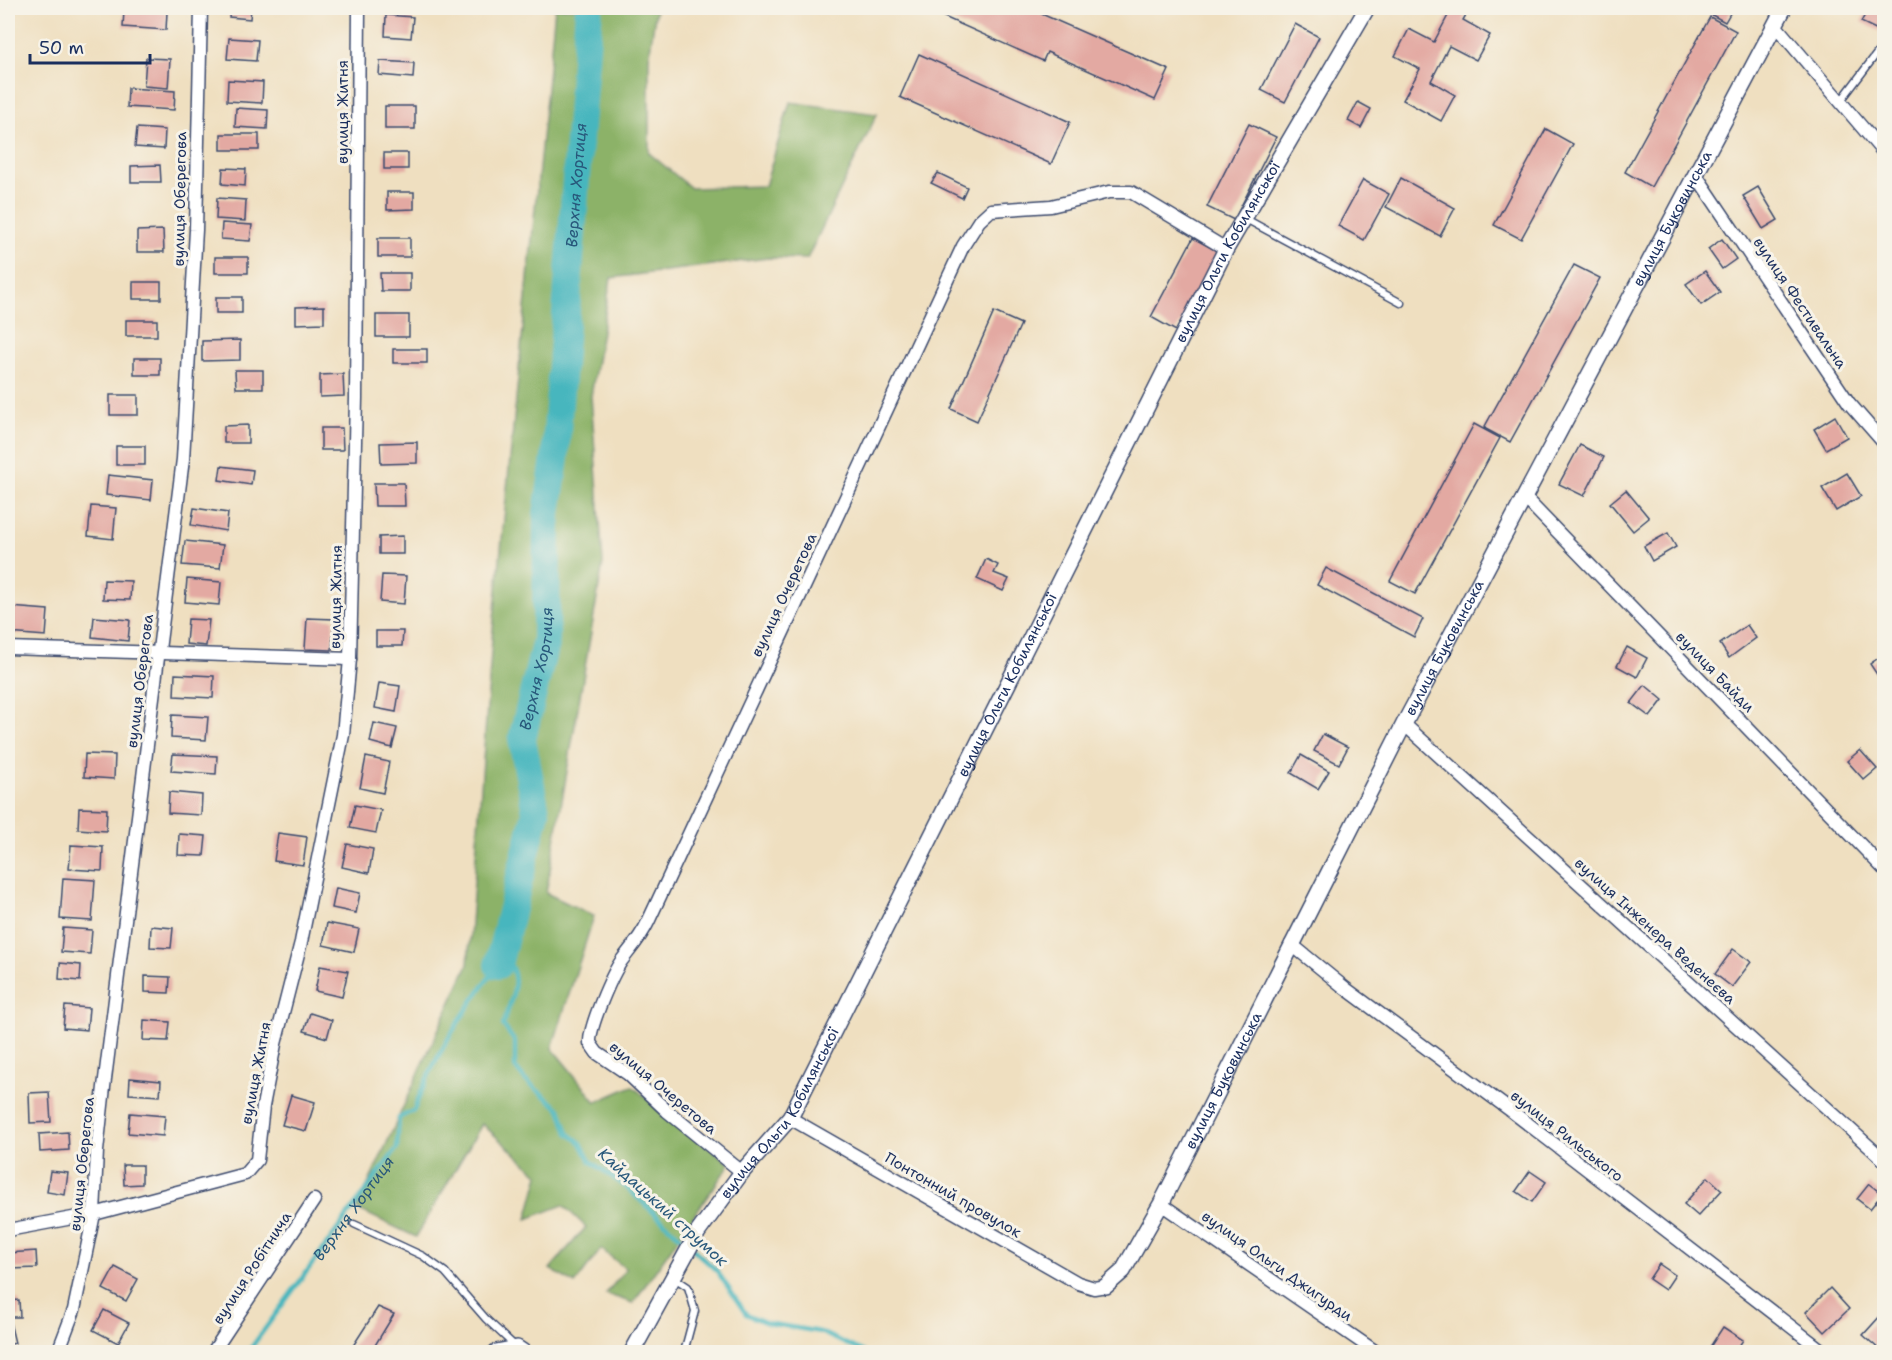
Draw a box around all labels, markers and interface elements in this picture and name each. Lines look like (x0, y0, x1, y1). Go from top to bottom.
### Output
scale bar (30, 27, 150, 65)
text: 50 m (39, 36, 84, 60)
street label: вулиця Житня (333, 60, 353, 164)
water label: Верхня Хортиця (560, 122, 591, 248)
street label: вулиця Оберегова (169, 131, 191, 267)
street label: вулиця Буковинська (1628, 147, 1717, 290)
street label: вулиця Ольги Кобилянської (1171, 157, 1285, 346)
street label: вулиця Фестивальна (1749, 233, 1852, 373)
street label: вулиця Очеретова (747, 529, 822, 660)
street label: вулиця Житня (325, 545, 347, 649)
street label: вулиця Буковинська (1400, 576, 1489, 719)
street label: вулиця Ольги Кобилянської (953, 589, 1062, 780)
water label: Верхня Хортиця (514, 607, 557, 732)
street label: вулиця Оберегова (122, 612, 158, 749)
street label: вулиця Байди (1671, 627, 1759, 717)
street label: вулиця Інженера Веденеєва (1570, 853, 1740, 1009)
street label: вулиця Буковинська (1180, 1008, 1267, 1152)
street label: вулиця Житня (236, 1020, 276, 1126)
street label: вулиця Ольги Кобилянської (716, 1024, 844, 1203)
street label: вулиця Очеретова (605, 1037, 721, 1139)
street label: вулиця Рильського (1507, 1086, 1627, 1186)
street label: вулиця Оберегова (65, 1095, 99, 1232)
water label: Кайдацький струмок (594, 1143, 733, 1271)
street label: Понтонний провулок (881, 1148, 1025, 1242)
water label: Верхня Хортиця (308, 1151, 398, 1265)
street label: вулиця Ольги Джигурди (1198, 1206, 1357, 1326)
street label: вулиця Робітнича (208, 1207, 296, 1328)

